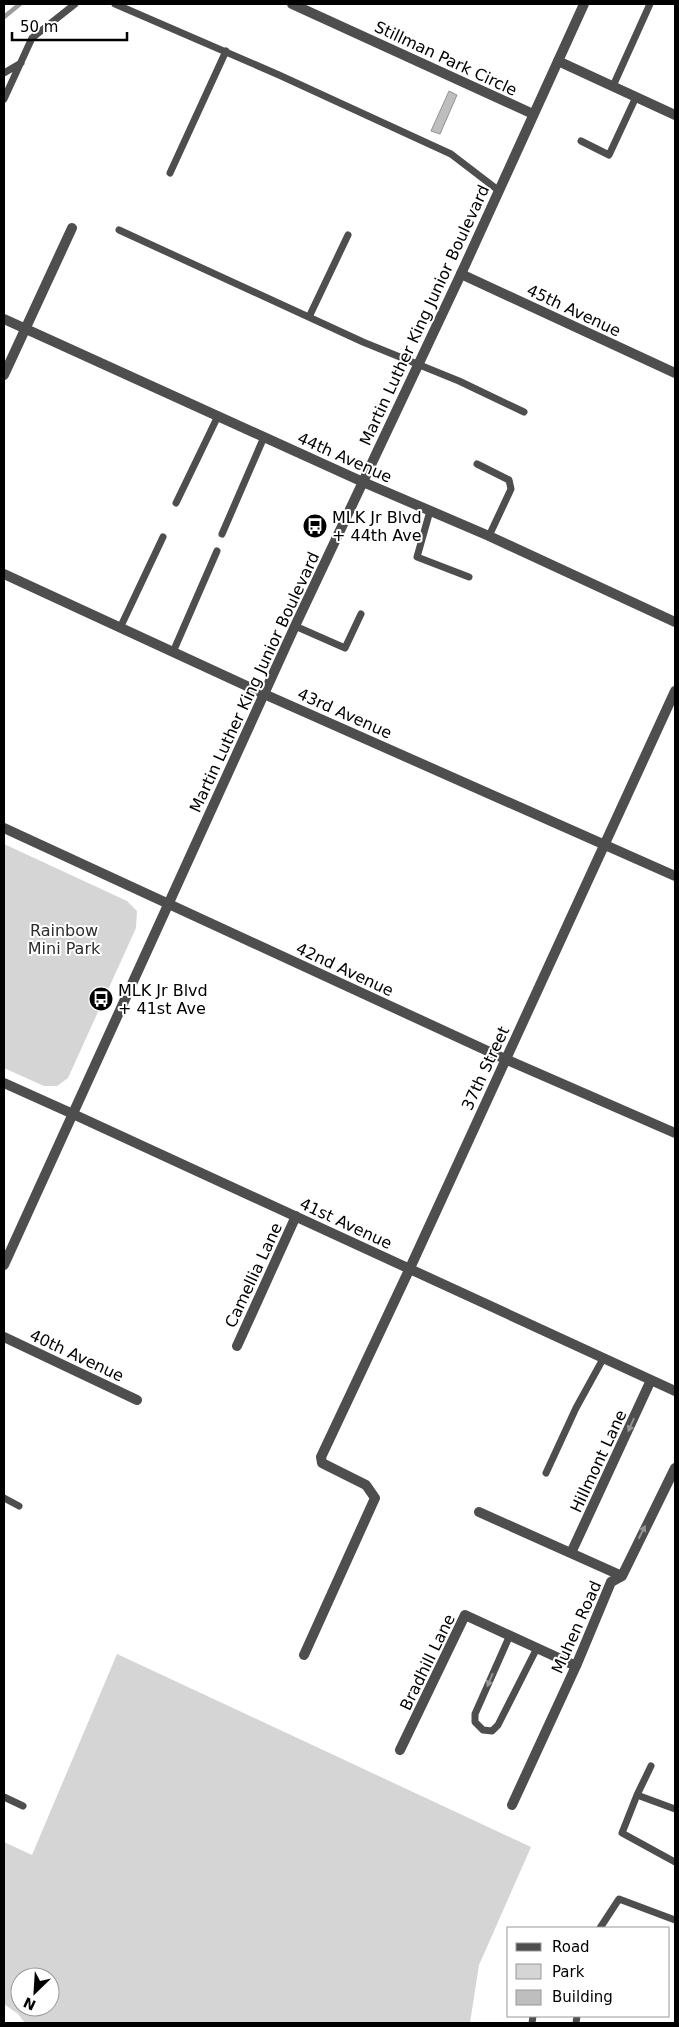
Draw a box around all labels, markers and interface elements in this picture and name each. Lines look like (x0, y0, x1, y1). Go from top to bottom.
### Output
scale bar (12, 10, 128, 42)
street label: Stillman Park Circle (372, 17, 520, 100)
text: 50 m (20, 18, 58, 36)
street label: Martin Luther King Junior Boulevard (356, 182, 493, 448)
street label: 45th Avenue (524, 280, 624, 340)
street label: 44th Avenue (295, 428, 395, 487)
place label: MLK Jr Blvd + 44th Ave (332, 508, 422, 545)
bus stop icon: MLK Jr Blvd + 44th Ave (302, 513, 328, 539)
street label: Martin Luther King Junior Boulevard (186, 549, 323, 815)
street label: 43rd Avenue (295, 684, 395, 743)
park label: Rainbow Mini Park (28, 921, 101, 958)
street label: 42nd Avenue (293, 939, 396, 1000)
place label: MLK Jr Blvd + 41st Ave (118, 981, 208, 1018)
bus stop icon: MLK Jr Blvd + 41st Ave (88, 986, 114, 1012)
street label: 37th Street (458, 1023, 513, 1113)
street label: 41st Avenue (297, 1194, 395, 1253)
street label: Camellia Lane (221, 1220, 286, 1331)
street label: 40th Avenue (27, 1325, 127, 1385)
street label: Hillmont Lane (566, 1407, 631, 1516)
one-way arrow (627, 1418, 635, 1432)
one-way arrow (638, 1525, 646, 1539)
street label: Muhen Road (548, 1578, 605, 1676)
street label: Bradhill Lane (396, 1611, 459, 1713)
one-way arrow (486, 1673, 494, 1687)
legend (507, 1927, 669, 2017)
text: Road (552, 1938, 590, 1956)
text: Park (552, 1963, 585, 1981)
north arrow (10, 1967, 60, 2017)
text: Building (552, 1988, 613, 2006)
text: N (21, 1994, 38, 2014)

